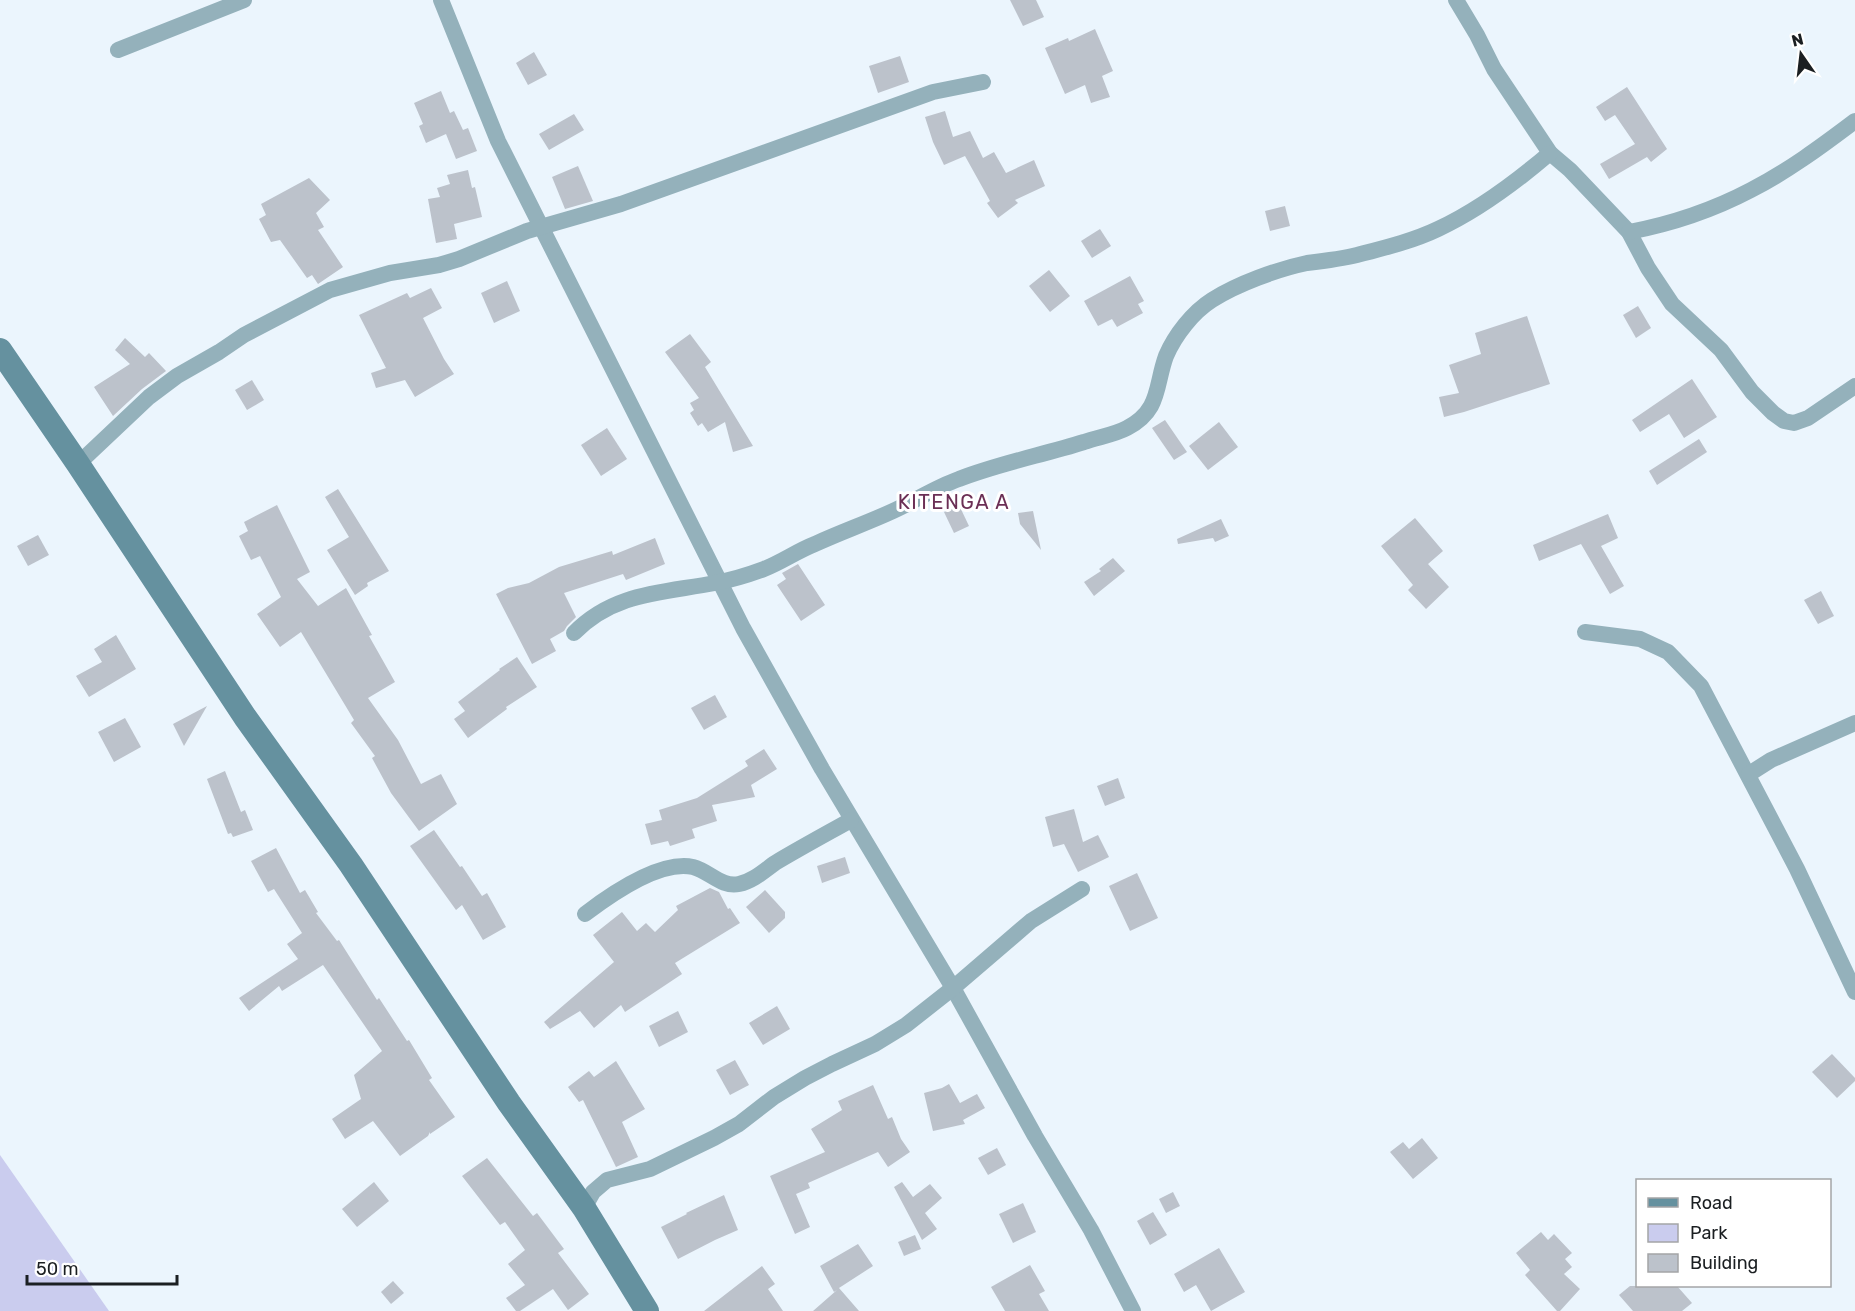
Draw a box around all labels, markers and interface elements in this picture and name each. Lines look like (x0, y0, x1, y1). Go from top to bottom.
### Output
north arrow (1771, 24, 1831, 84)
text: N (1790, 29, 1805, 51)
district label: KITENGA A (898, 490, 1010, 514)
legend (1636, 1179, 1831, 1287)
text: Road (1690, 1192, 1733, 1214)
text: Park (1690, 1222, 1728, 1244)
scale bar (27, 1248, 177, 1286)
text: Building (1690, 1252, 1758, 1274)
text: 50 m (36, 1258, 79, 1280)

